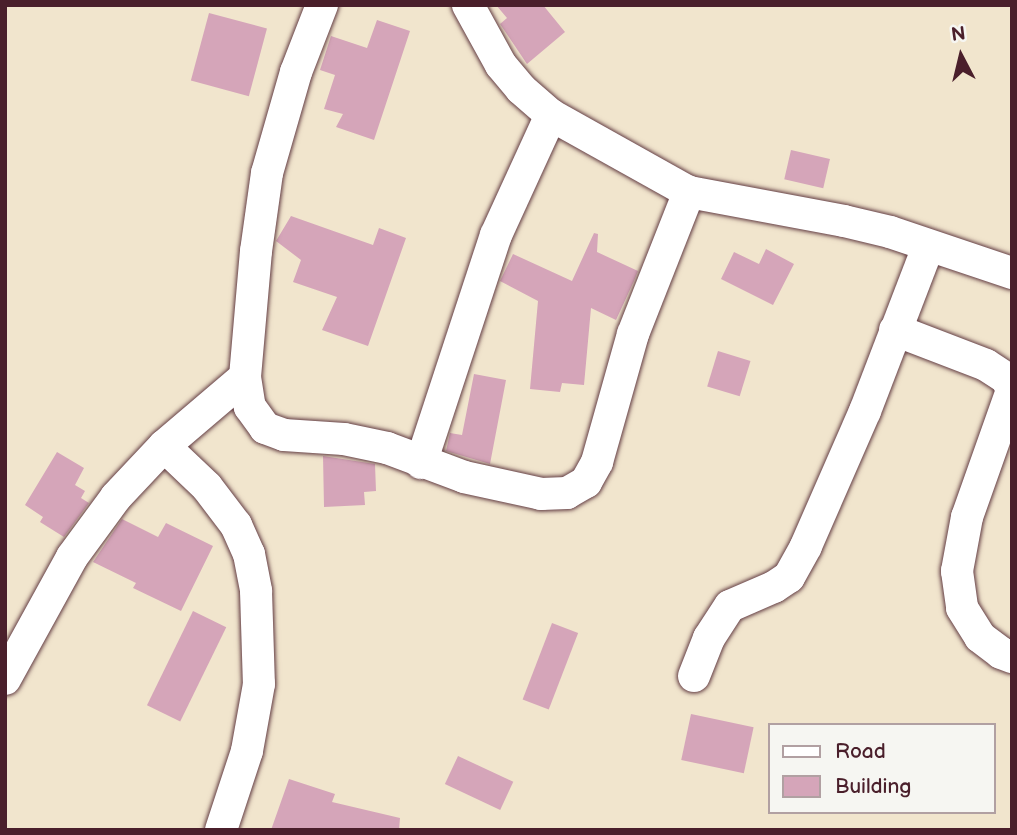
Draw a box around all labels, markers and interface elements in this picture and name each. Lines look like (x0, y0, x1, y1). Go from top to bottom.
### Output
north arrow (926, 21, 996, 91)
text: N (950, 22, 967, 47)
legend (768, 723, 996, 814)
text: Road (835, 739, 886, 764)
text: Building (835, 774, 911, 799)

